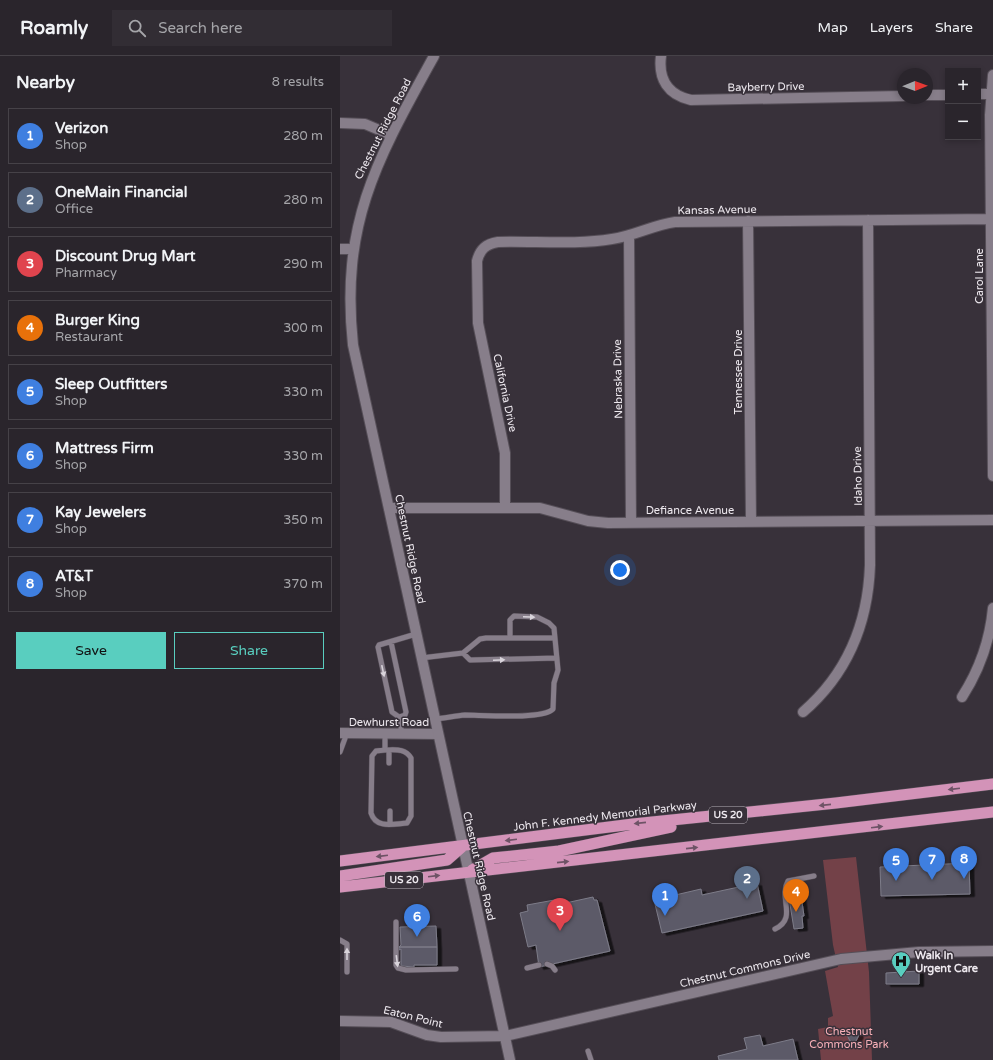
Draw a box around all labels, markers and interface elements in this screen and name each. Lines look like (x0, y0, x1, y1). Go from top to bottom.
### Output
search box (112, 10, 392, 46)
text: Roamly (20, 17, 88, 39)
icon: search (126, 17, 148, 39)
text: Search here (158, 19, 243, 37)
text: Map (818, 19, 848, 36)
text: Layers (870, 19, 913, 36)
text: Share (935, 19, 973, 36)
north arrow (897, 68, 933, 104)
map controls (945, 68, 981, 140)
button: + (945, 68, 981, 104)
text: Nearby (16, 72, 75, 93)
text: 8 results (272, 74, 324, 90)
street label: Chestnut Ridge Road (352, 76, 414, 182)
street label: Bayberry Drive (727, 80, 805, 94)
button: − (945, 104, 981, 140)
text: Verizon (55, 119, 108, 137)
text: 1 (26, 128, 34, 144)
text: 280 m (283, 128, 323, 144)
text: Shop (55, 137, 87, 153)
text: OneMain Financial (55, 183, 187, 201)
text: 2 (26, 192, 34, 208)
text: 280 m (283, 192, 323, 208)
text: Office (55, 201, 93, 217)
street label: Kansas Avenue (677, 203, 757, 217)
text: Discount Drug Mart (55, 247, 196, 265)
street label: Carol Lane (973, 248, 986, 304)
text: 3 (26, 256, 34, 272)
text: 290 m (283, 256, 323, 272)
text: Pharmacy (55, 265, 117, 281)
text: Burger King (55, 311, 140, 329)
text: 4 (26, 320, 34, 336)
text: 300 m (283, 320, 323, 336)
text: Restaurant (55, 329, 123, 345)
street label: Tennessee Drive (732, 330, 745, 414)
street label: Nebraska Drive (611, 339, 625, 419)
street label: California Drive (490, 353, 520, 433)
text: Sleep Outfitters (55, 375, 167, 393)
text: 5 (26, 384, 34, 400)
text: 330 m (283, 384, 323, 400)
text: Shop (55, 393, 87, 409)
text: Mattress Firm (55, 439, 154, 457)
street label: Idaho Drive (851, 446, 865, 506)
text: 6 (26, 448, 34, 464)
text: 330 m (283, 448, 323, 464)
text: Shop (55, 457, 87, 473)
street label: Chestnut Ridge Road (392, 493, 428, 605)
text: Kay Jewelers (55, 503, 146, 521)
street label: Defiance Avenue (646, 504, 734, 517)
text: 7 (26, 512, 34, 528)
text: 350 m (283, 512, 323, 528)
text: Shop (55, 521, 87, 537)
your location (610, 560, 630, 580)
text: AT&T (55, 567, 93, 585)
text: 8 (26, 576, 34, 592)
text: 370 m (283, 576, 323, 592)
text: Shop (55, 585, 87, 601)
one-way arrow (523, 614, 536, 620)
button: Save (16, 632, 166, 669)
button: Share (174, 632, 324, 669)
one-way arrow (493, 656, 505, 663)
one-way arrow (381, 665, 387, 677)
street label: Dewhurst Road (349, 716, 429, 729)
one-way arrow (948, 786, 960, 792)
street label: John F. Kennedy Memorial Parkway (512, 798, 698, 834)
one-way arrow (819, 801, 831, 808)
road number: US 20 (709, 807, 747, 823)
street label: Chestnut Ridge Road (460, 810, 498, 922)
one-way arrow (634, 820, 646, 827)
one-way arrow (871, 823, 883, 830)
one-way arrow (505, 837, 517, 843)
one-way arrow (686, 845, 698, 851)
pin: 8 (951, 846, 977, 879)
pin: 7 (919, 847, 945, 880)
pin: 5 (883, 848, 909, 881)
one-way arrow (376, 853, 388, 859)
one-way arrow (557, 859, 569, 865)
pin: 2 (734, 866, 760, 899)
road number: US 20 (385, 872, 423, 888)
one-way arrow (428, 873, 440, 879)
pin: 4 (783, 879, 809, 912)
pin: 1 (652, 883, 678, 916)
pin: 3 (547, 898, 573, 931)
pin: 6 (404, 904, 430, 937)
one-way arrow (344, 947, 350, 960)
street label: Chestnut Commons Drive (679, 948, 811, 990)
place label: Walk In Urgent Care (915, 949, 979, 976)
hospital icon: Walk In Urgent Care (890, 950, 912, 978)
one-way arrow (394, 955, 400, 967)
street label: Eaton Point (382, 1003, 444, 1031)
park label: Chestnut Commons Park (809, 1025, 889, 1051)

